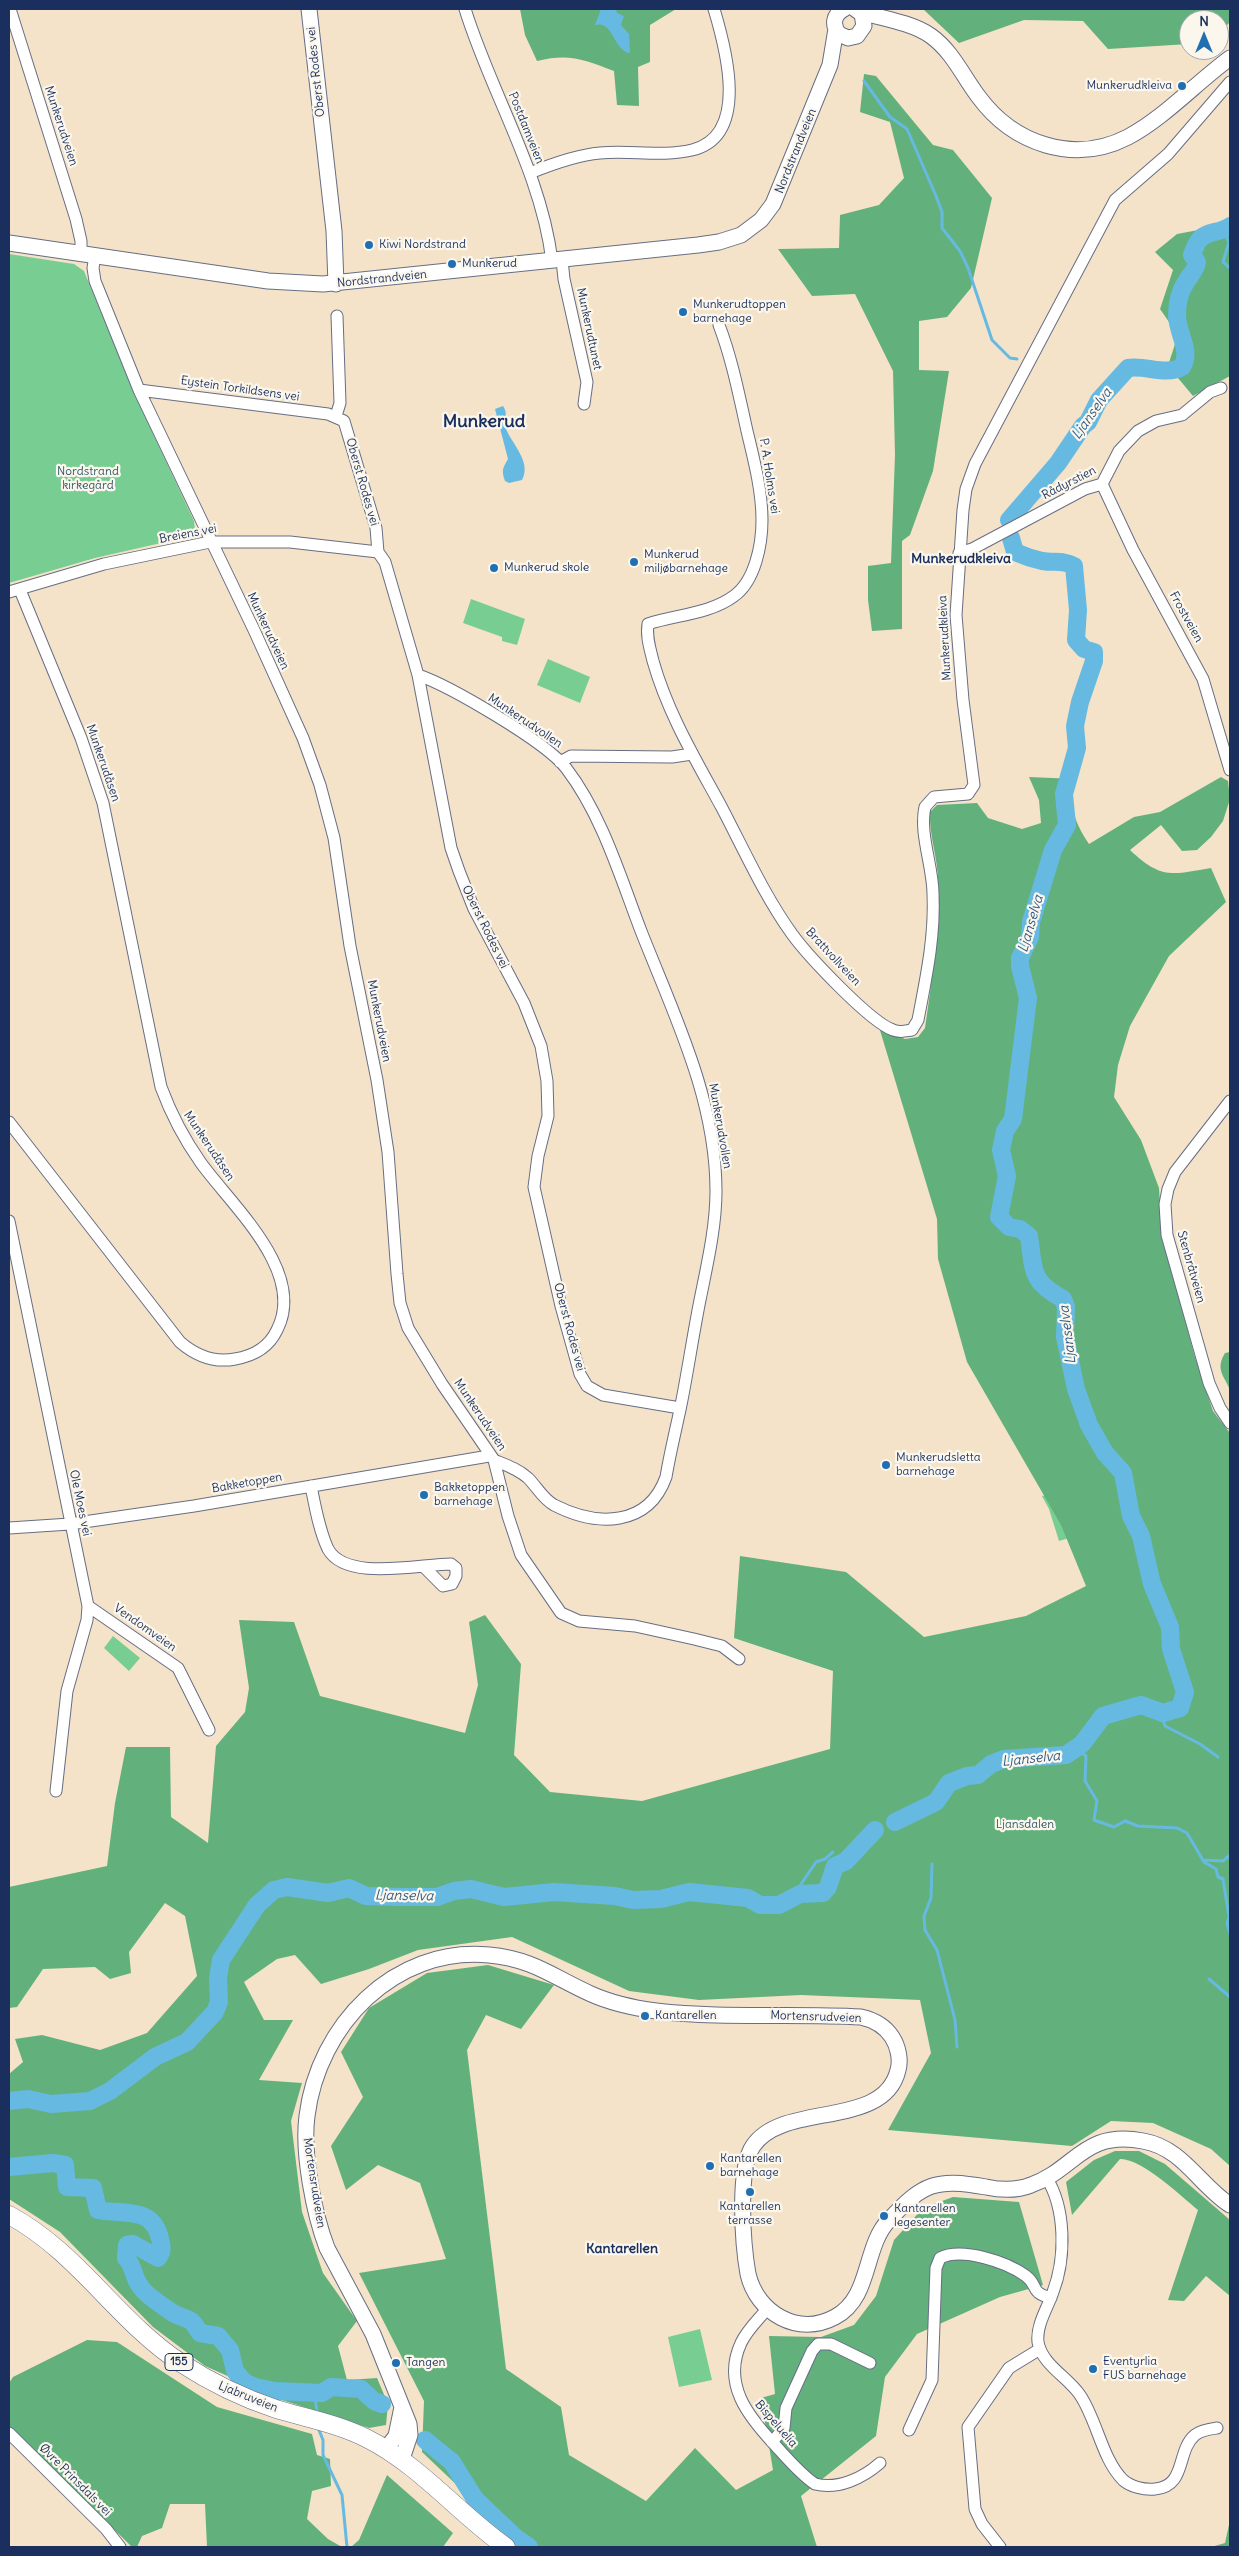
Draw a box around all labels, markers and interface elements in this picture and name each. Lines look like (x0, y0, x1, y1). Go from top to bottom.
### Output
north arrow (1179, 10, 1229, 60)
text: N (1199, 12, 1209, 30)
street label: Oberst Rodes vei (304, 26, 328, 118)
place label: Munkerudkleiva (1086, 79, 1172, 93)
marker: Munkerudkleiva (1176, 80, 1188, 92)
street label: Munkerudveien (41, 84, 81, 168)
street label: Postdamveien (505, 90, 547, 166)
street label: Nordstrandveien (772, 106, 820, 196)
place label: Kiwi Nordstrand (379, 238, 466, 252)
marker: Kiwi Nordstrand (363, 239, 375, 251)
place label: Munkerud (462, 257, 517, 271)
marker: Munkerud (446, 258, 458, 270)
street label: Nordstrandveien (336, 267, 428, 291)
street label: Munkerudtunet (573, 287, 605, 371)
place label: Munkerudtoppen barnehage (693, 298, 786, 326)
marker: Munkerudtoppen barnehage (677, 306, 689, 318)
street label: Eystein Torkildsens vei (180, 374, 300, 404)
water label: Ljanselva (1068, 385, 1116, 443)
district label: Munkerud (443, 411, 525, 433)
street label: Oberst Rodes vei (343, 436, 381, 528)
street label: P. A. Holms vei (756, 437, 782, 515)
street label: Rådyrstien (1040, 463, 1098, 503)
park label: Nordstrand kirkegård (57, 465, 119, 493)
street label: Breiens vei (158, 521, 218, 547)
place label: Munkerud miljøbarnehage (644, 548, 728, 576)
district label: Munkerudkleiva (911, 551, 1011, 567)
marker: Munkerud miljøbarnehage (628, 556, 640, 568)
place label: Munkerud skole (504, 561, 589, 575)
marker: Munkerud skole (488, 562, 500, 574)
street label: Frostveien (1166, 589, 1206, 645)
street label: Munkerudveien (244, 590, 292, 672)
street label: Munkerudkleiva (936, 595, 954, 681)
street label: Munkerudvollen (485, 691, 565, 751)
street label: Munkerudåsen (83, 722, 123, 804)
street label: Oberst Rodes vei (459, 883, 511, 971)
water label: Ljanselva (1015, 894, 1047, 954)
street label: Brattvollveien (803, 925, 863, 989)
street label: Munkerudveien (364, 979, 394, 1063)
street label: Munkerudvollen (705, 1082, 735, 1170)
street label: Munkerudåsen (180, 1109, 238, 1183)
street label: Stenbråtveien (1174, 1229, 1208, 1305)
street label: Oberst Rodes vei (550, 1281, 588, 1373)
water label: Ljanselva (1056, 1305, 1080, 1365)
street label: Munkerudveien (451, 1376, 509, 1454)
place label: Munkerudsletta barnehage (896, 1451, 981, 1479)
marker: Munkerudsletta barnehage (880, 1459, 892, 1471)
street label: Ole Moes vei (66, 1469, 94, 1537)
street label: Bakketoppen (211, 1470, 283, 1496)
place label: Bakketoppen barnehage (434, 1481, 505, 1509)
marker: Bakketoppen barnehage (418, 1489, 430, 1501)
street label: Vendomveien (111, 1601, 179, 1655)
water label: Ljanselva (1001, 1748, 1061, 1770)
park label: Ljansdalen (996, 1818, 1054, 1832)
water label: Ljanselva (375, 1887, 433, 1905)
street label: Mortensrudveien (770, 2008, 862, 2026)
place label: Kantarellen (655, 2009, 717, 2023)
marker: Kantarellen (639, 2010, 651, 2022)
street label: Mortensrudveien (300, 2137, 328, 2229)
place label: Kantarellen barnehage (720, 2152, 782, 2180)
marker: Kantarellen barnehage (704, 2160, 716, 2172)
marker: Kantarellen terrasse (744, 2186, 756, 2198)
place label: Kantarellen terrasse (719, 2200, 781, 2228)
place label: Kantarellen legesenter (894, 2202, 956, 2230)
marker: Kantarellen legesenter (878, 2210, 890, 2222)
district label: Kantarellen (586, 2241, 658, 2257)
road number: 155 (165, 2354, 193, 2370)
place label: Eventyrlia FUS barnehage (1103, 2355, 1186, 2383)
place label: Tangen (406, 2356, 445, 2370)
marker: Tangen (390, 2357, 402, 2369)
marker: Eventyrlia FUS barnehage (1087, 2363, 1099, 2375)
street label: Ljabruveien (216, 2379, 280, 2415)
street label: Bispeluelia (752, 2398, 800, 2450)
street label: Øvre Prinsdals vei (36, 2441, 114, 2519)

